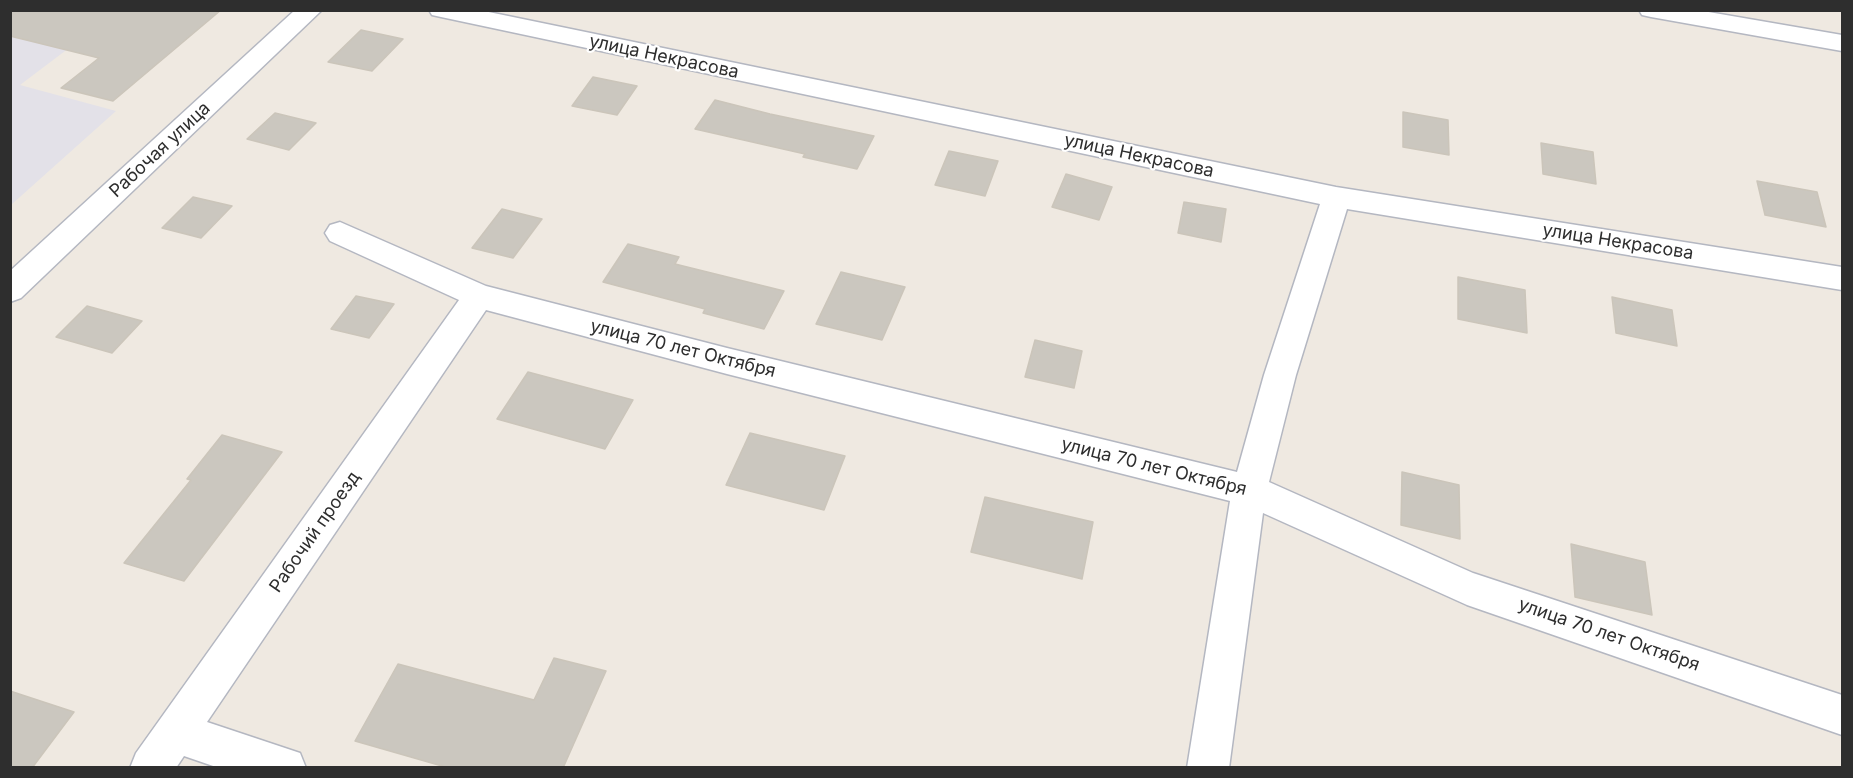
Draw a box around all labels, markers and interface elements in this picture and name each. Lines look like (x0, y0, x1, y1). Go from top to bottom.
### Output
street label: улица Некрасова (587, 31, 741, 83)
street label: Рабочая улица (105, 98, 215, 202)
street label: улица Некрасова (1062, 130, 1216, 182)
street label: улица Некрасова (1541, 219, 1695, 265)
street label: улица 70 лет Октября (588, 315, 778, 383)
street label: улица 70 лет Октября (1059, 433, 1249, 501)
street label: Рабочий проезд (265, 467, 365, 597)
street label: улица 70 лет Октября (1515, 594, 1703, 676)

